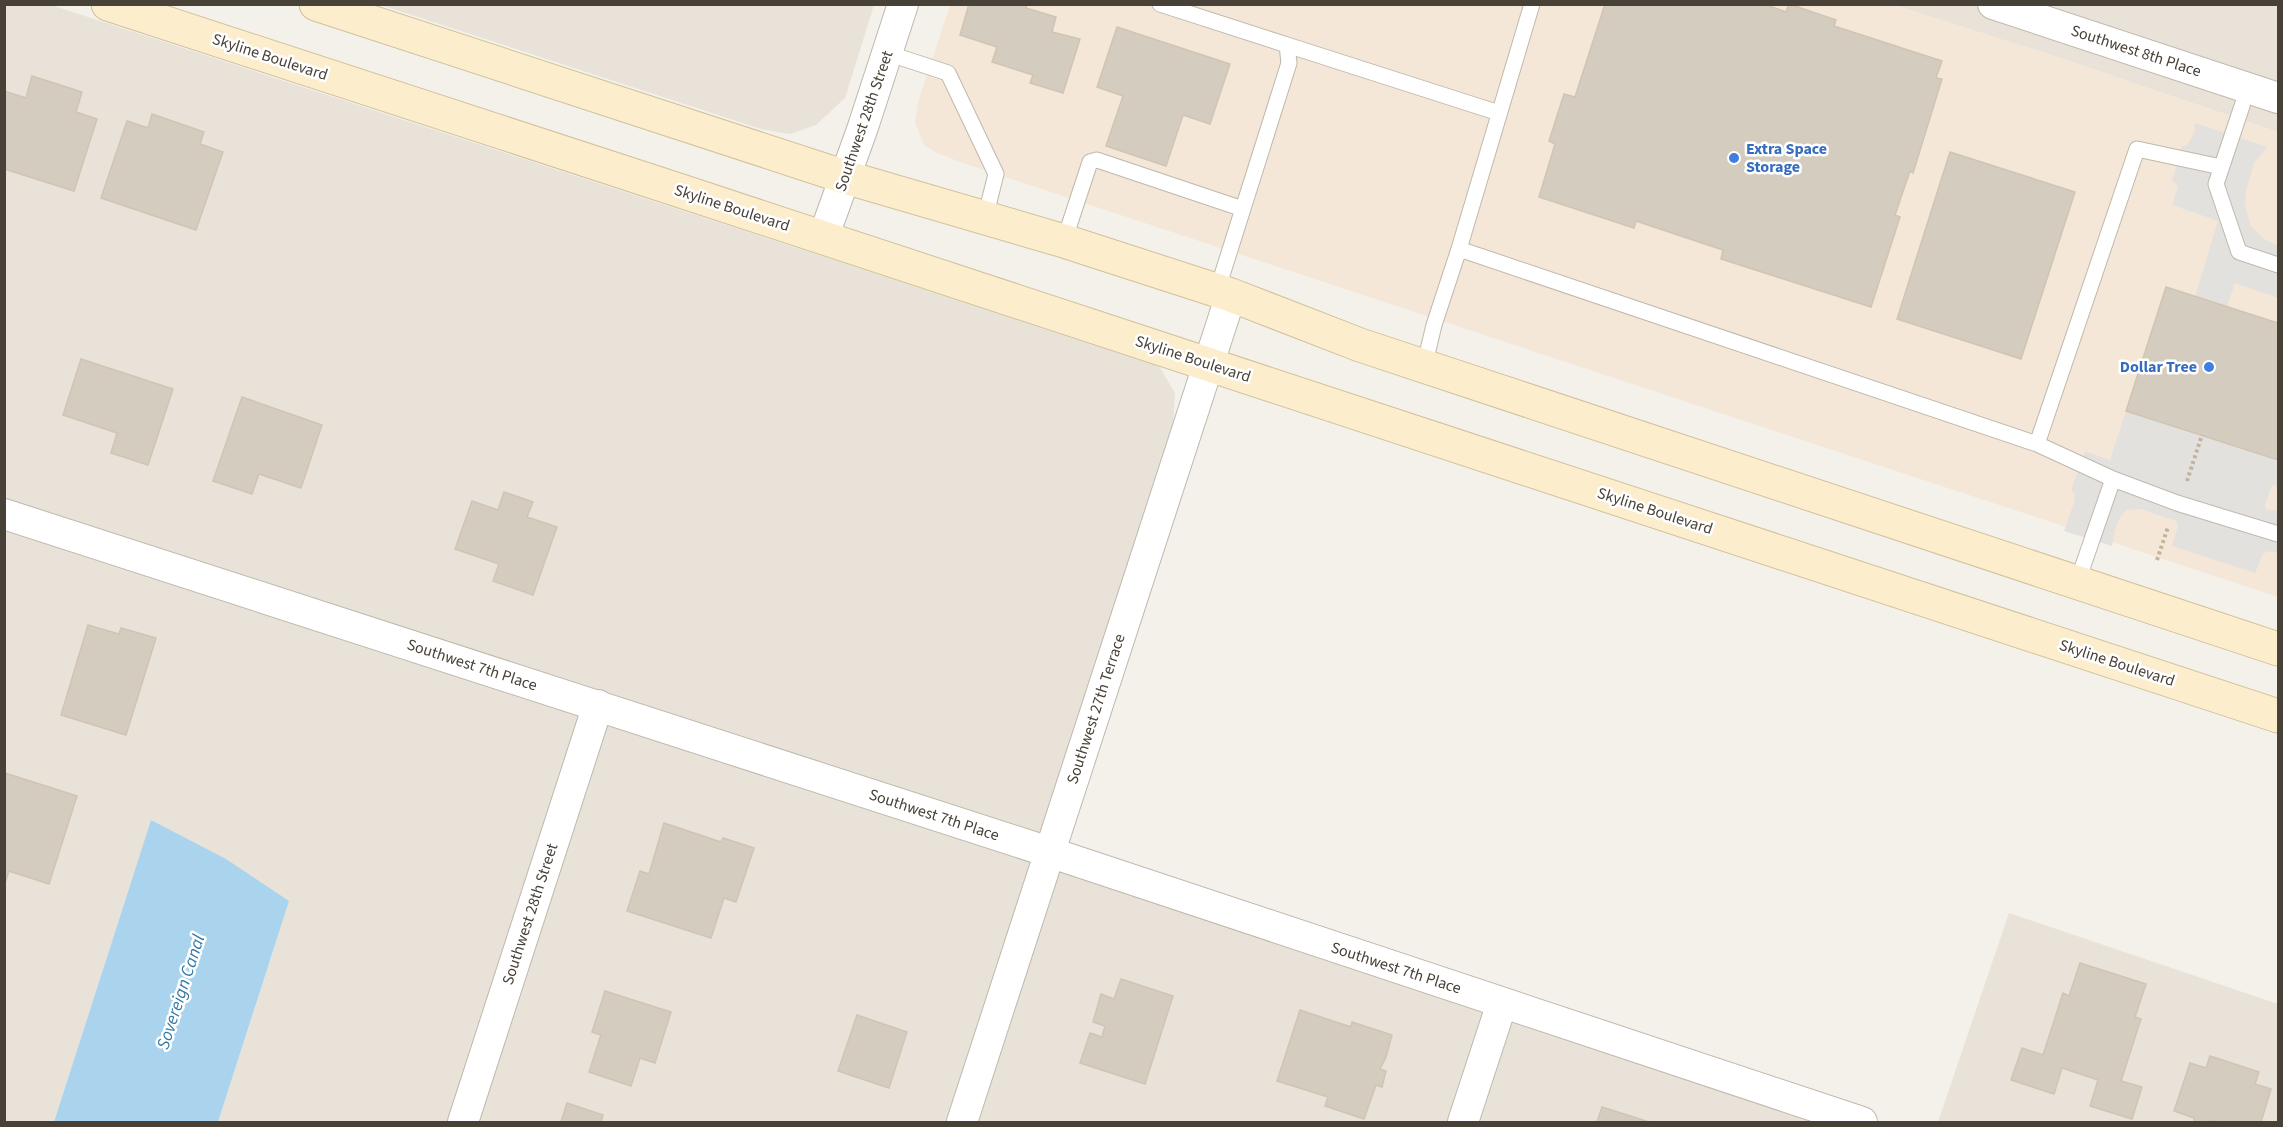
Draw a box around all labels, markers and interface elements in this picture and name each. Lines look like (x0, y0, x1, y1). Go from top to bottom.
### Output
street label: Southwest 8th Place (2068, 20, 2204, 82)
street label: Skyline Boulevard (209, 28, 331, 86)
street label: Southwest 28th Street (830, 47, 899, 194)
place label: Extra Space Storage (1746, 138, 1827, 178)
marker: Extra Space Storage (1727, 151, 1741, 165)
street label: Skyline Boulevard (671, 179, 793, 237)
street label: Skyline Boulevard (1132, 330, 1254, 388)
place label: Dollar Tree (2120, 356, 2197, 378)
marker: Dollar Tree (2202, 360, 2216, 374)
street label: Skyline Boulevard (1594, 482, 1716, 540)
street label: Southwest 27th Terrace (1061, 631, 1131, 787)
street label: Southwest 7th Place (404, 634, 540, 696)
street label: Skyline Boulevard (2056, 634, 2178, 692)
street label: Southwest 7th Place (866, 784, 1002, 846)
street label: Southwest 28th Street (497, 840, 563, 988)
water label: Sovereign Canal (151, 931, 211, 1053)
street label: Southwest 7th Place (1328, 937, 1464, 999)

